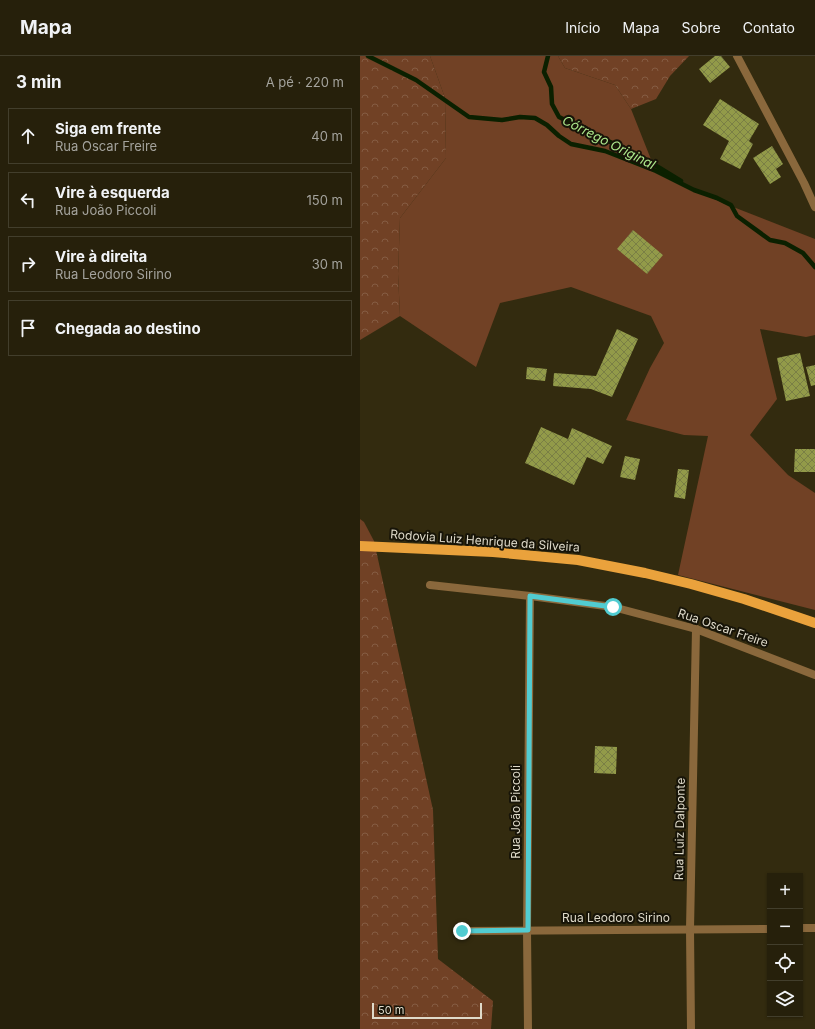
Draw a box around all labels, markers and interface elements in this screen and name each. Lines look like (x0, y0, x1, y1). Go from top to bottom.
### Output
text: Mapa (20, 16, 72, 39)
text: Início (565, 19, 601, 36)
text: Mapa (623, 19, 660, 36)
text: Sobre (682, 19, 721, 36)
text: Contato (743, 19, 795, 36)
text: 3 min (16, 72, 62, 92)
text: A pé · 220 m (266, 74, 344, 90)
water label: Córrego Original (560, 112, 659, 173)
text: Siga em frente (55, 119, 161, 138)
icon: ahead (17, 125, 39, 147)
text: 40 m (311, 128, 343, 144)
text: Rua Oscar Freire (55, 138, 157, 154)
text: Vire à esquerda (55, 183, 170, 202)
icon: left (17, 189, 39, 211)
text: 150 m (307, 192, 343, 208)
text: Rua João Piccoli (55, 202, 157, 218)
text: Vire à direita (55, 247, 147, 266)
icon: right (17, 253, 39, 275)
text: 30 m (312, 256, 343, 272)
text: Rua Leodoro Sirino (55, 266, 172, 282)
icon: arrive (17, 317, 39, 339)
text: Chegada ao destino (55, 319, 201, 338)
street label: Rodovia Luiz Henrique da Silveira (390, 526, 580, 555)
route start (604, 598, 622, 616)
street label: Rua Oscar Freire (676, 605, 770, 650)
street label: Rua João Piccoli (508, 765, 523, 859)
street label: Rua Luiz Dalponte (671, 778, 688, 880)
map controls (767, 873, 803, 1017)
button: + (767, 873, 803, 909)
button: − (767, 909, 803, 945)
street label: Rua Leodoro Sirino (562, 910, 670, 925)
route end (453, 922, 471, 940)
button: locate (767, 945, 803, 981)
button: layers (767, 981, 803, 1017)
scale bar (372, 1001, 482, 1020)
text: 50 m (378, 1003, 404, 1017)

